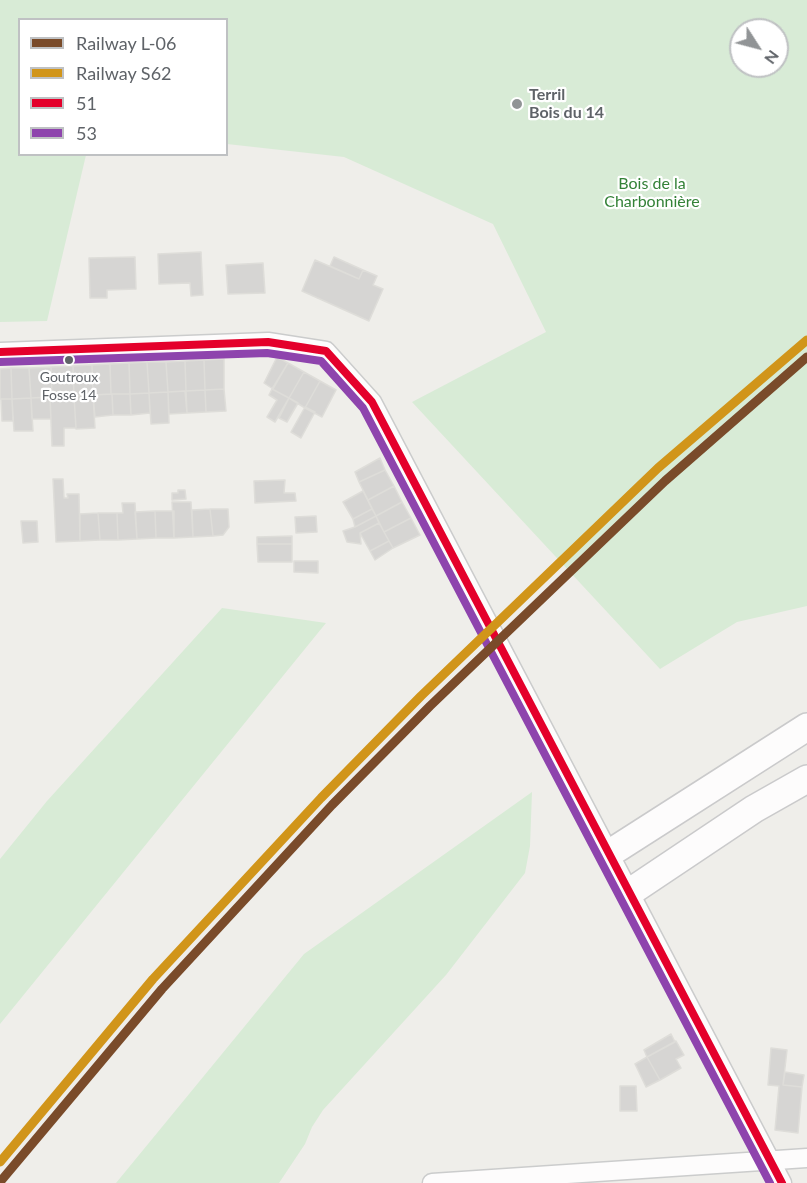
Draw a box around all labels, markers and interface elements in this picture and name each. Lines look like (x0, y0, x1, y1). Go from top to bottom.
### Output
legend (18, 18, 228, 156)
north arrow (729, 18, 789, 78)
text: Railway L-06 (76, 32, 176, 54)
text: N (761, 47, 784, 68)
text: Railway S62 (76, 62, 172, 84)
place label: Terril Bois du 14 (529, 85, 604, 123)
text: 51 (76, 92, 97, 114)
marker: Terril Bois du 14 (510, 97, 524, 111)
text: 53 (76, 122, 97, 144)
park label: Bois de la Charbonnière (604, 174, 700, 212)
marker: Goutroux Fosse 14 (63, 354, 75, 366)
place label: Goutroux Fosse 14 (40, 369, 98, 402)

